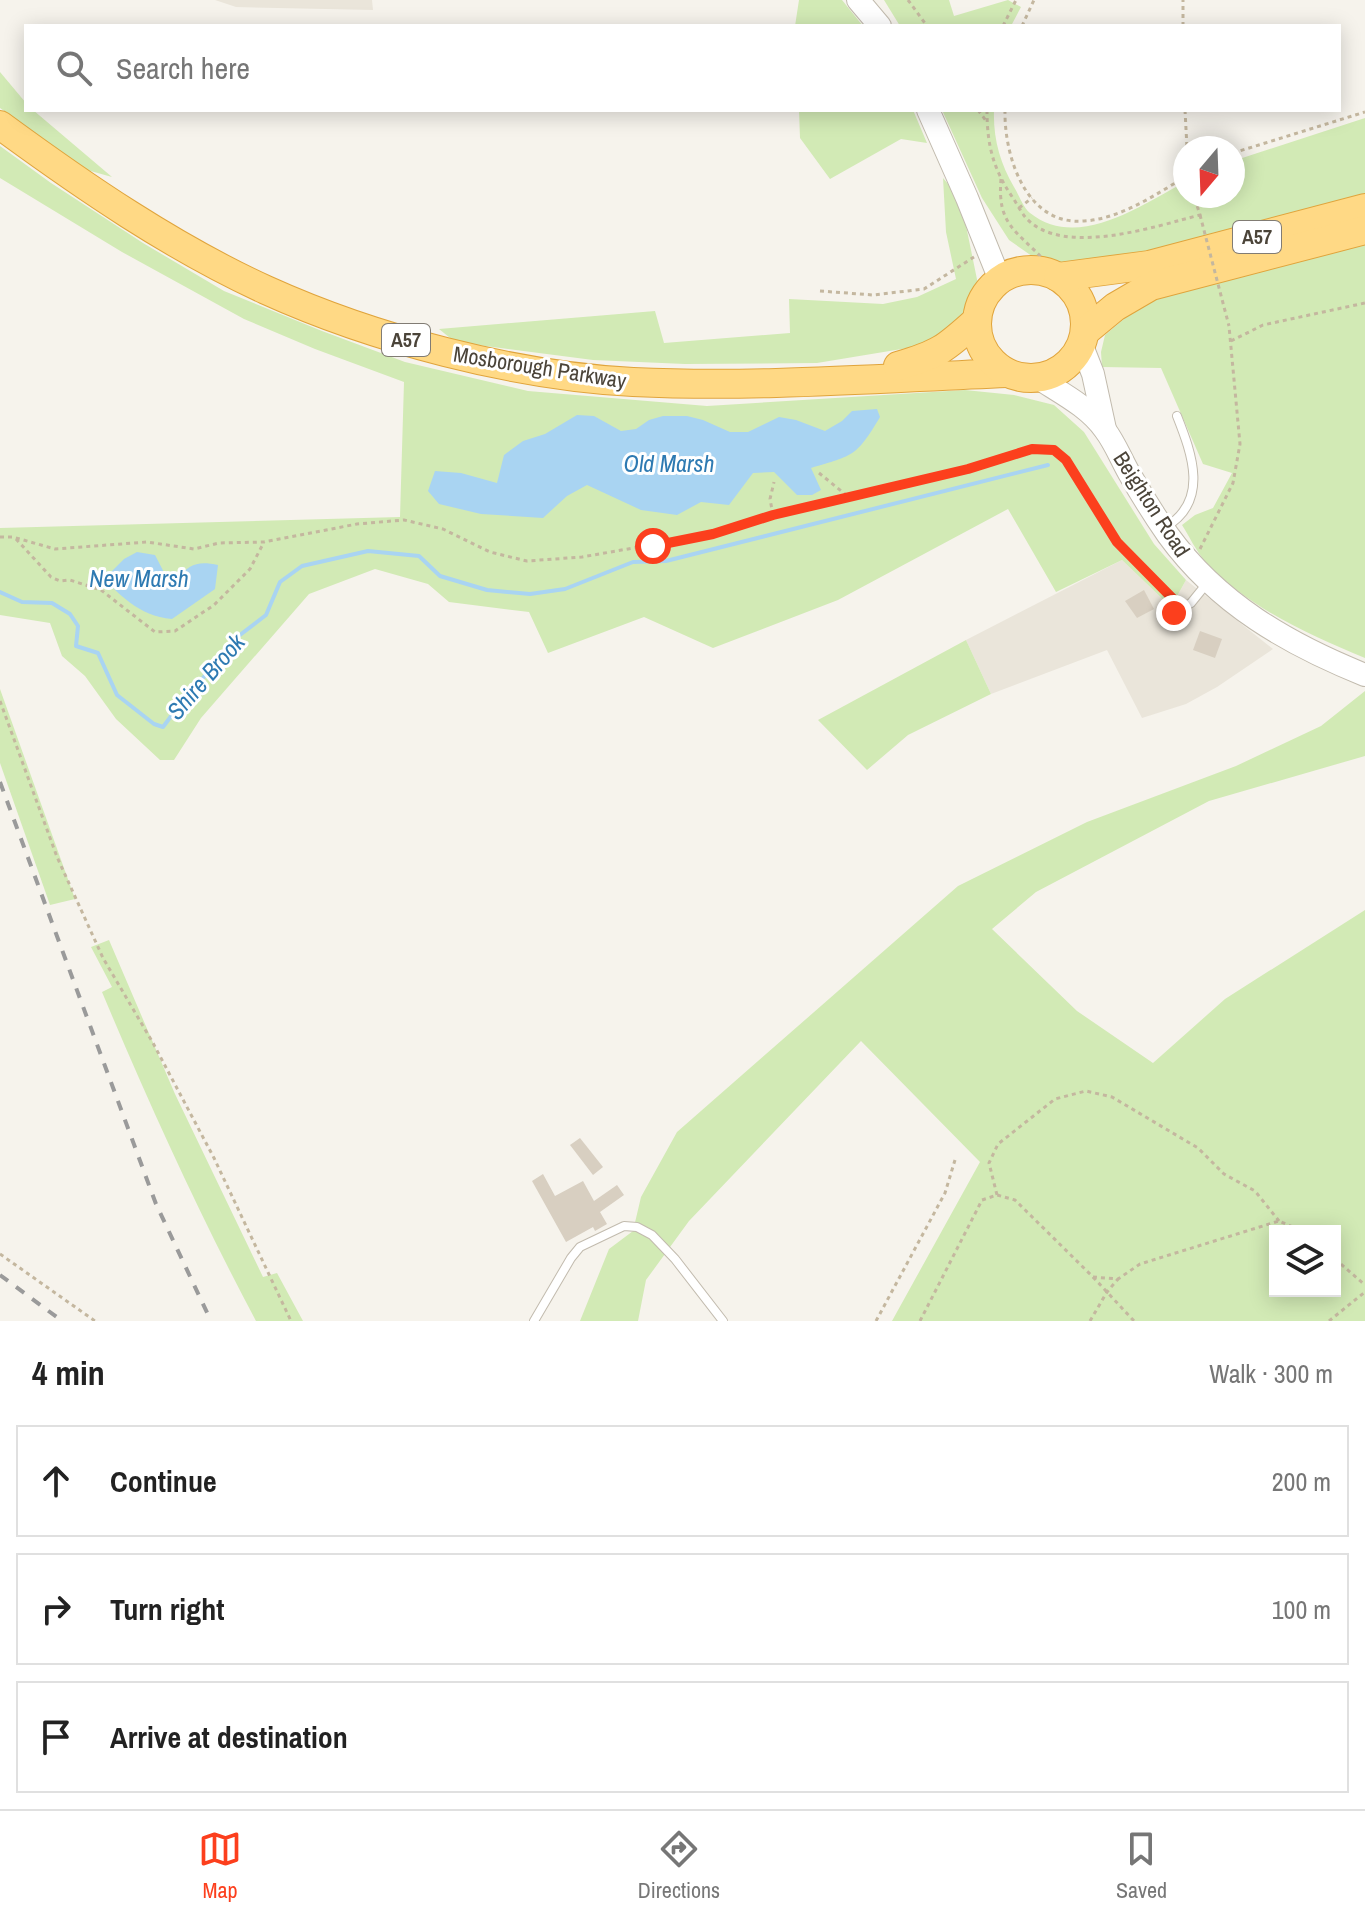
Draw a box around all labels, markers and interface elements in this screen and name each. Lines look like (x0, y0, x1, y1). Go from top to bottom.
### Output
search box (24, 24, 1341, 112)
icon: search (52, 46, 96, 90)
text: Search here (116, 48, 250, 88)
north arrow (1173, 136, 1245, 208)
road number: A57 (1233, 221, 1281, 253)
road number: A57 (382, 324, 430, 356)
street label: Mosborough Parkway (451, 339, 629, 395)
street label: Beighton Road (1107, 445, 1197, 563)
water label: Old Marsh (624, 447, 714, 479)
route start (635, 528, 671, 564)
water label: New Marsh (89, 562, 189, 594)
route end (1156, 595, 1192, 631)
water label: Shire Brook (159, 626, 252, 726)
map controls (1269, 1225, 1341, 1297)
button: layers (1269, 1225, 1341, 1297)
text: 4 min (32, 1350, 105, 1396)
text: Walk · 300 m (1209, 1356, 1333, 1391)
icon: ahead (34, 1459, 78, 1503)
text: Continue (110, 1461, 217, 1501)
text: 200 m (1272, 1464, 1331, 1499)
icon: right (34, 1587, 78, 1631)
text: Turn right (110, 1589, 224, 1629)
text: 100 m (1272, 1592, 1331, 1627)
icon: arrive (34, 1715, 78, 1759)
text: Arrive at destination (110, 1717, 348, 1757)
tab: Map (198, 1827, 242, 1905)
tab: Directions (638, 1827, 720, 1905)
tab: Saved (1116, 1827, 1167, 1905)

